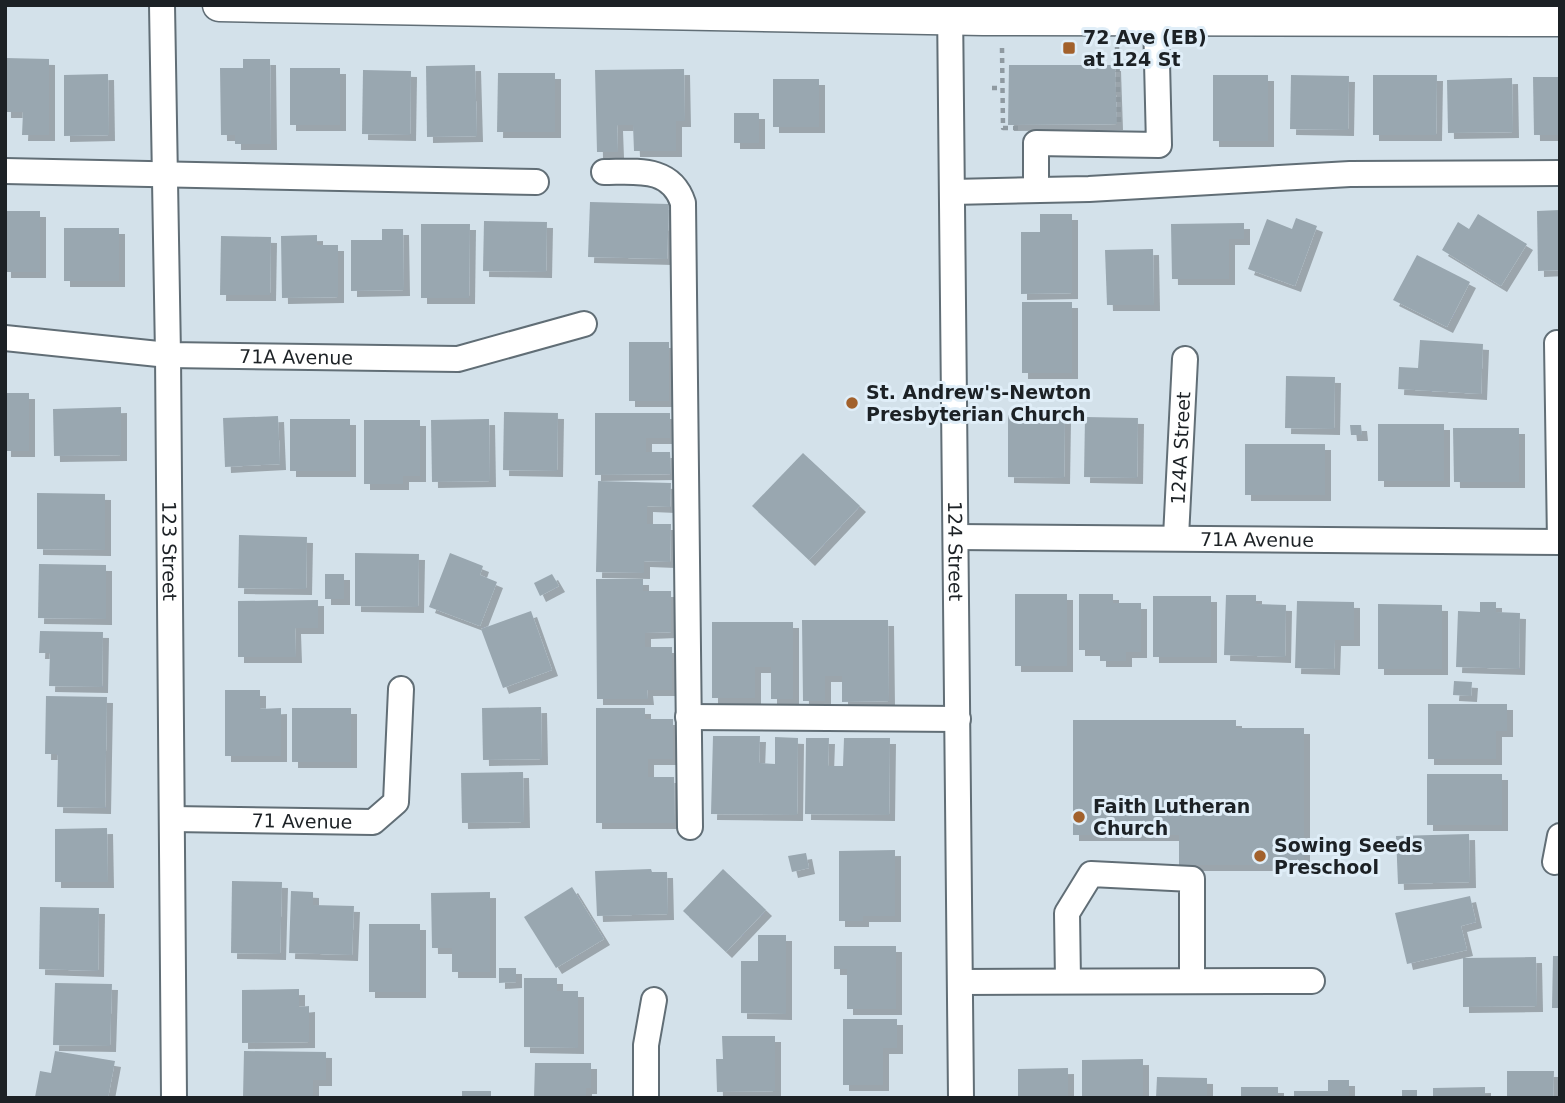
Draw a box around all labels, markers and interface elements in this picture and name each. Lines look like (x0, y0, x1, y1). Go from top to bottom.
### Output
place label: 72 Ave (EB) at 124 St (1083, 26, 1207, 70)
marker: 72 Ave (EB) at 124 St (1061, 40, 1077, 56)
street label: 71A Avenue (239, 345, 353, 369)
place label: St. Andrew's-Newton Presbyterian Church (866, 381, 1091, 425)
street label: 124A Street (1167, 391, 1194, 505)
marker: St. Andrew's-Newton Presbyterian Church (844, 395, 860, 411)
street label: 123 Street (158, 501, 181, 601)
street label: 124 Street (944, 501, 967, 601)
street label: 71A Avenue (1200, 528, 1314, 551)
place label: Faith Lutheran Church (1093, 795, 1250, 839)
street label: 71 Avenue (251, 809, 353, 833)
marker: Faith Lutheran Church (1071, 809, 1087, 825)
place label: Sowing Seeds Preschool (1274, 834, 1423, 878)
marker: Sowing Seeds Preschool (1252, 848, 1268, 864)

